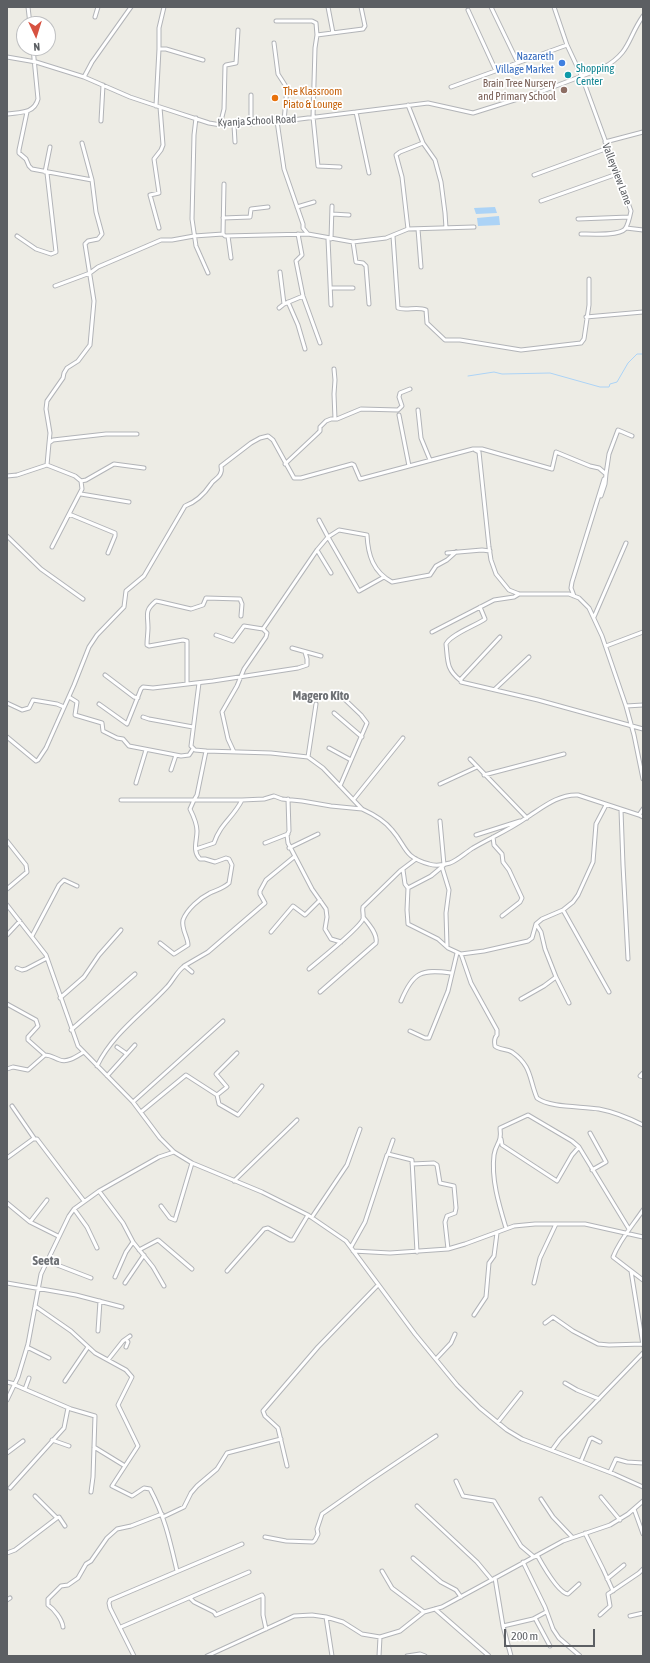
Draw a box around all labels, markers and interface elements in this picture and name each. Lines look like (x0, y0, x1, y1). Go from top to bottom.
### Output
north arrow (16, 16, 56, 56)
text: N (33, 41, 40, 53)
place label: Nazareth Village Market (496, 50, 554, 76)
marker: Nazareth Village Market (557, 58, 567, 68)
place label: Shopping Center (576, 62, 614, 88)
marker: Shopping Center (563, 70, 573, 80)
place label: Brain Tree Nursery and Primary School (478, 77, 556, 103)
place label: The Klassroom Piato & Lounge (283, 85, 342, 111)
marker: Brain Tree Nursery and Primary School (559, 85, 569, 95)
marker: The Klassroom Piato & Lounge (270, 93, 280, 103)
street label: Kyanja School Road (217, 112, 297, 130)
street label: Valleyview Lane (599, 141, 635, 207)
district label: Magero Kito (293, 688, 349, 704)
district label: Seeta (33, 1253, 59, 1269)
scale bar (506, 1621, 597, 1647)
text: 200 m (511, 1629, 538, 1643)

